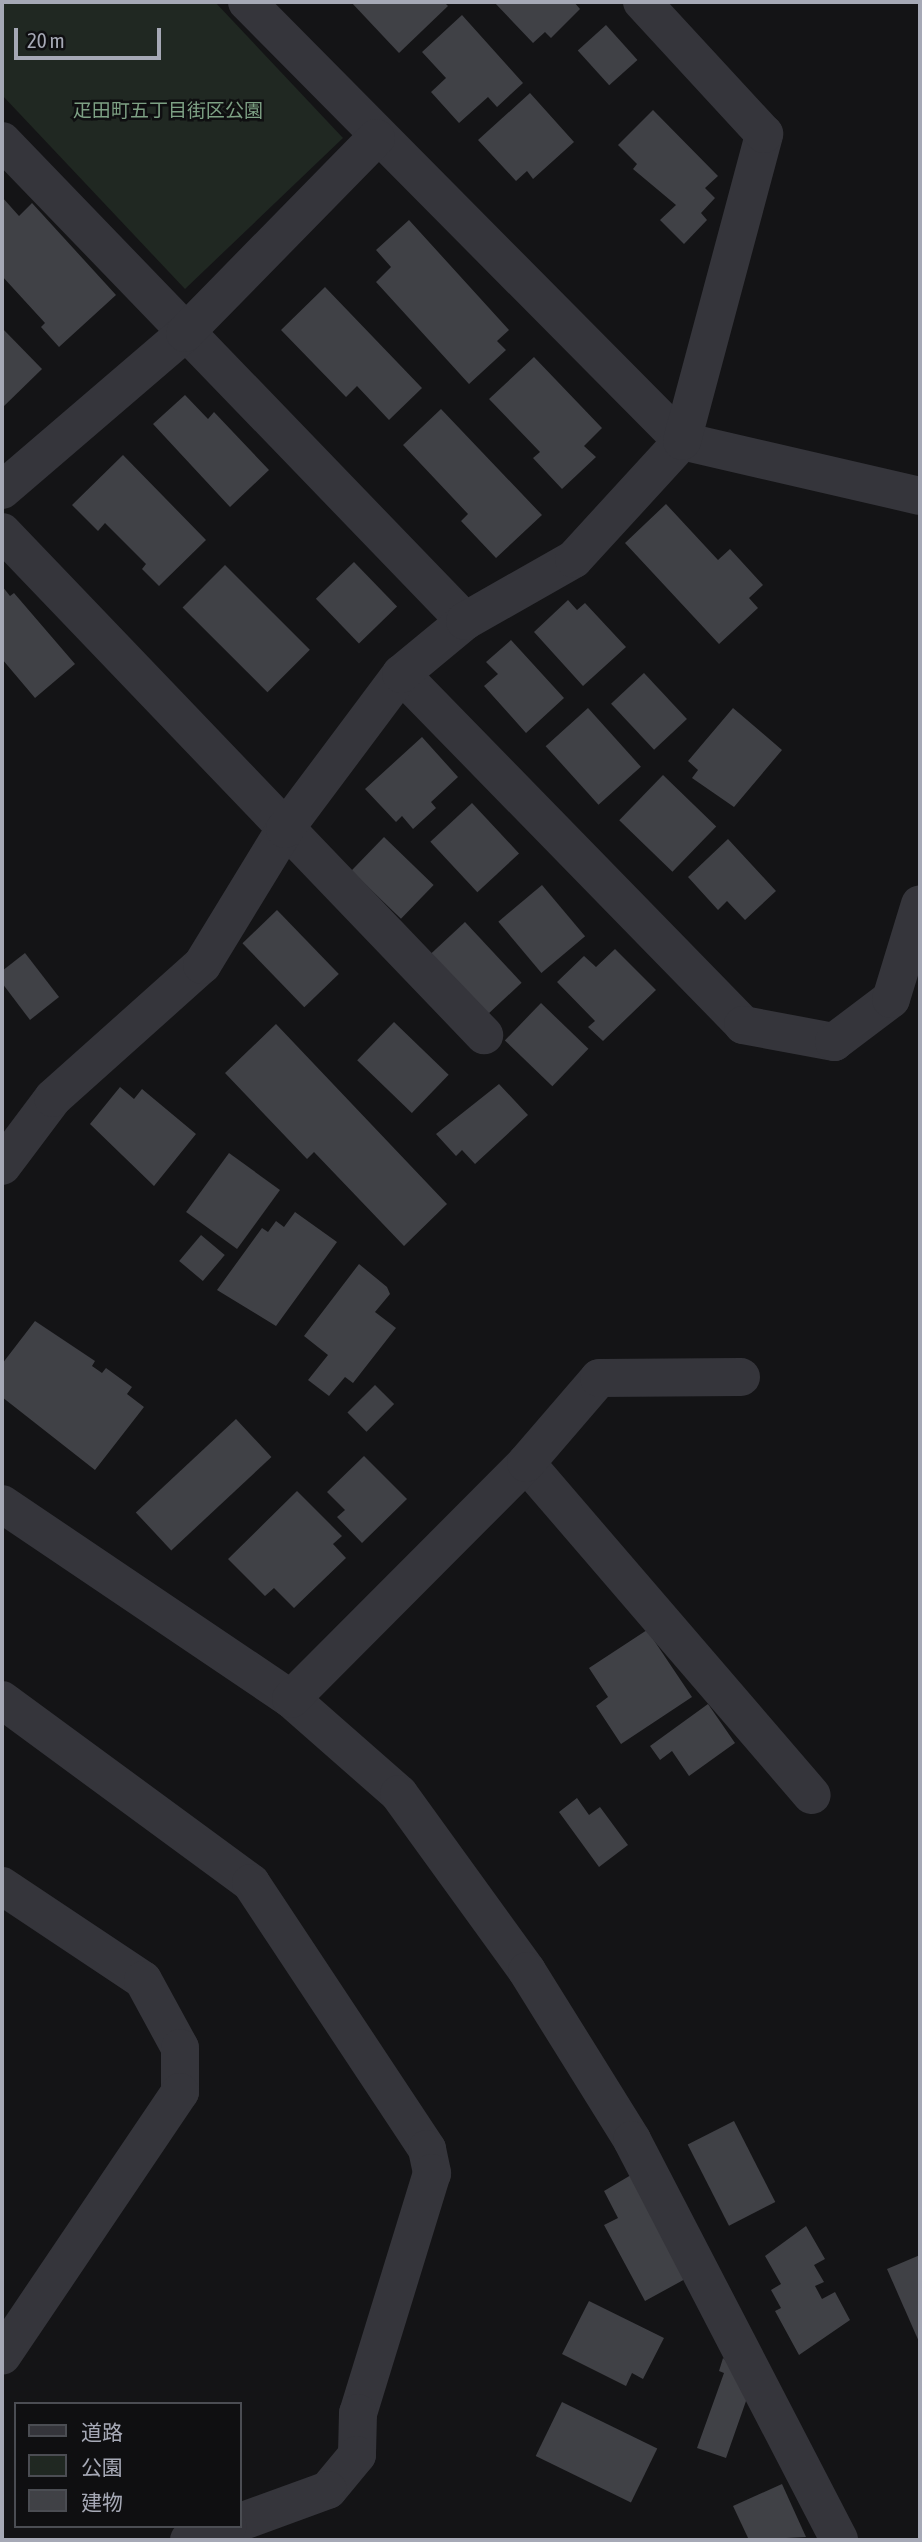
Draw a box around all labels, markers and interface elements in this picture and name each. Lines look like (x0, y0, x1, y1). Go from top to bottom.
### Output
scale bar (18, 14, 164, 58)
text: 20 m (27, 28, 65, 52)
park label: 疋田町五丁目街区公園 (73, 100, 263, 122)
legend (14, 2402, 242, 2528)
text: 道路 (81, 2420, 123, 2444)
text: 公園 (81, 2455, 123, 2479)
text: 建物 (81, 2490, 123, 2514)

